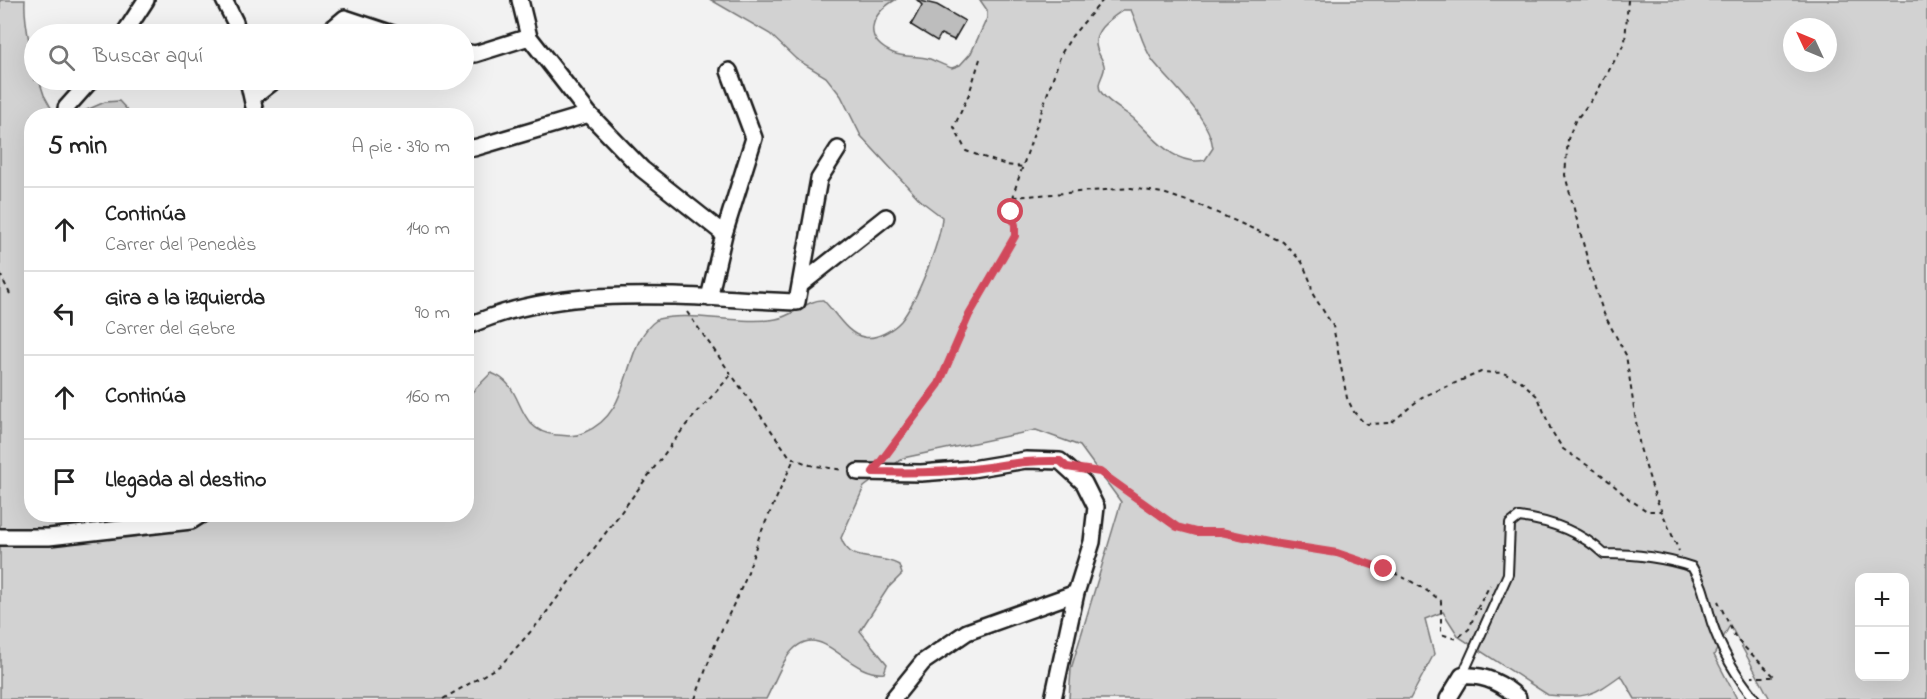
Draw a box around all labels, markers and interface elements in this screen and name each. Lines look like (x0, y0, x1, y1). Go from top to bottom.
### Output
north arrow (1783, 18, 1837, 72)
search box (24, 24, 474, 90)
icon: search (45, 41, 78, 74)
text: Buscar aquí (93, 41, 203, 73)
text: 5 min (48, 128, 107, 166)
text: A pie · 390 m (352, 133, 450, 162)
route start (997, 198, 1023, 224)
text: Continúa (105, 199, 186, 231)
icon: ahead (48, 213, 81, 246)
text: 140 m (406, 215, 450, 244)
text: Carrer del Penedès (105, 231, 256, 260)
text: Gira a la izquierda (105, 283, 265, 315)
icon: left (48, 297, 81, 330)
text: 90 m (415, 299, 450, 328)
text: Carrer del Gebre (105, 315, 235, 344)
icon: ahead (48, 381, 81, 414)
text: Continúa (105, 381, 186, 413)
text: 160 m (406, 383, 450, 412)
icon: arrive (48, 465, 81, 498)
text: Llegada al destino (105, 465, 266, 497)
route end (1370, 555, 1396, 581)
map controls (1855, 573, 1909, 681)
button: + (1855, 573, 1909, 627)
button: − (1855, 627, 1909, 681)

